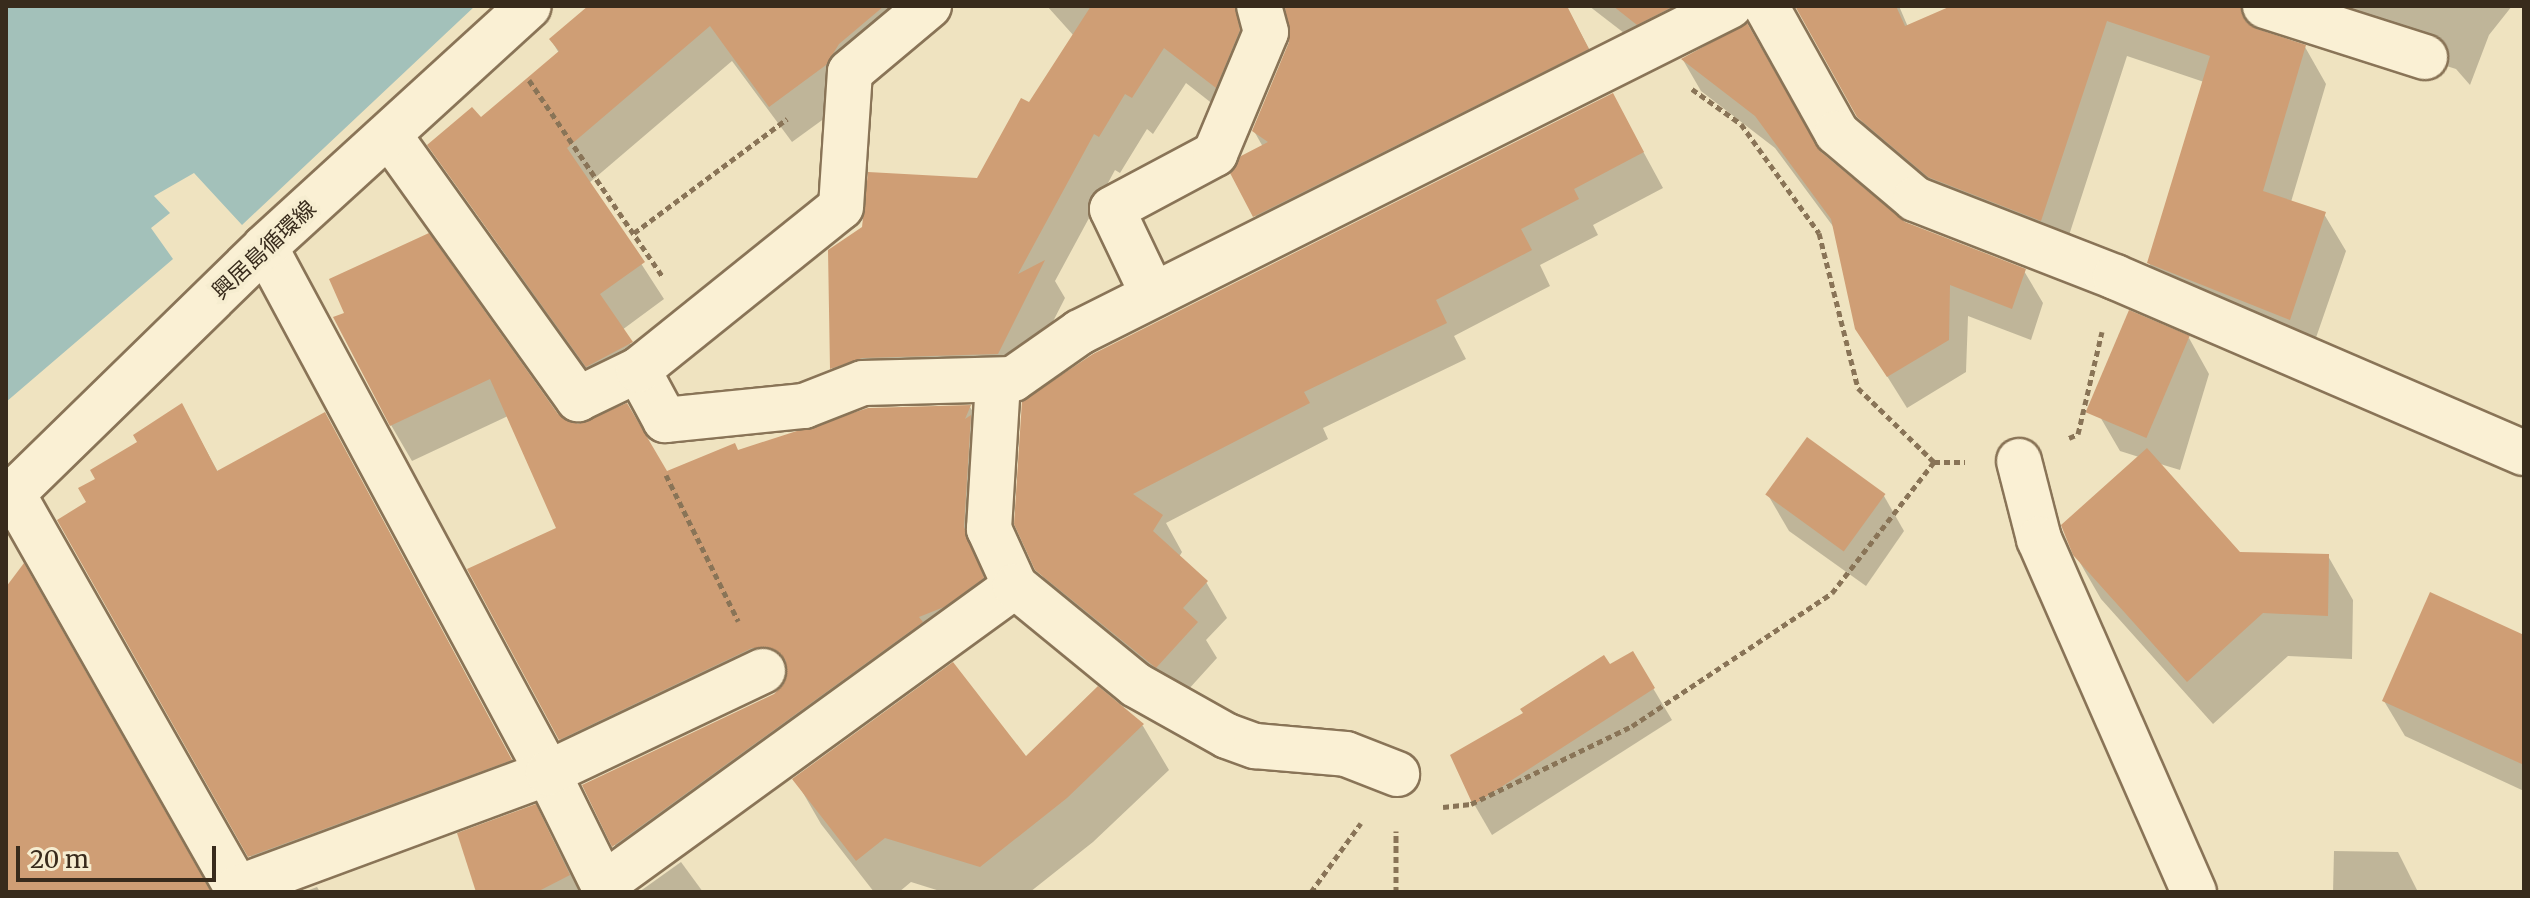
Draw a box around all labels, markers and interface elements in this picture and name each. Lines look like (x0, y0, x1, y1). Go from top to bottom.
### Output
street label: 興居島循環線 (207, 195, 321, 305)
scale bar (20, 830, 220, 880)
text: 20 m (30, 844, 89, 875)

